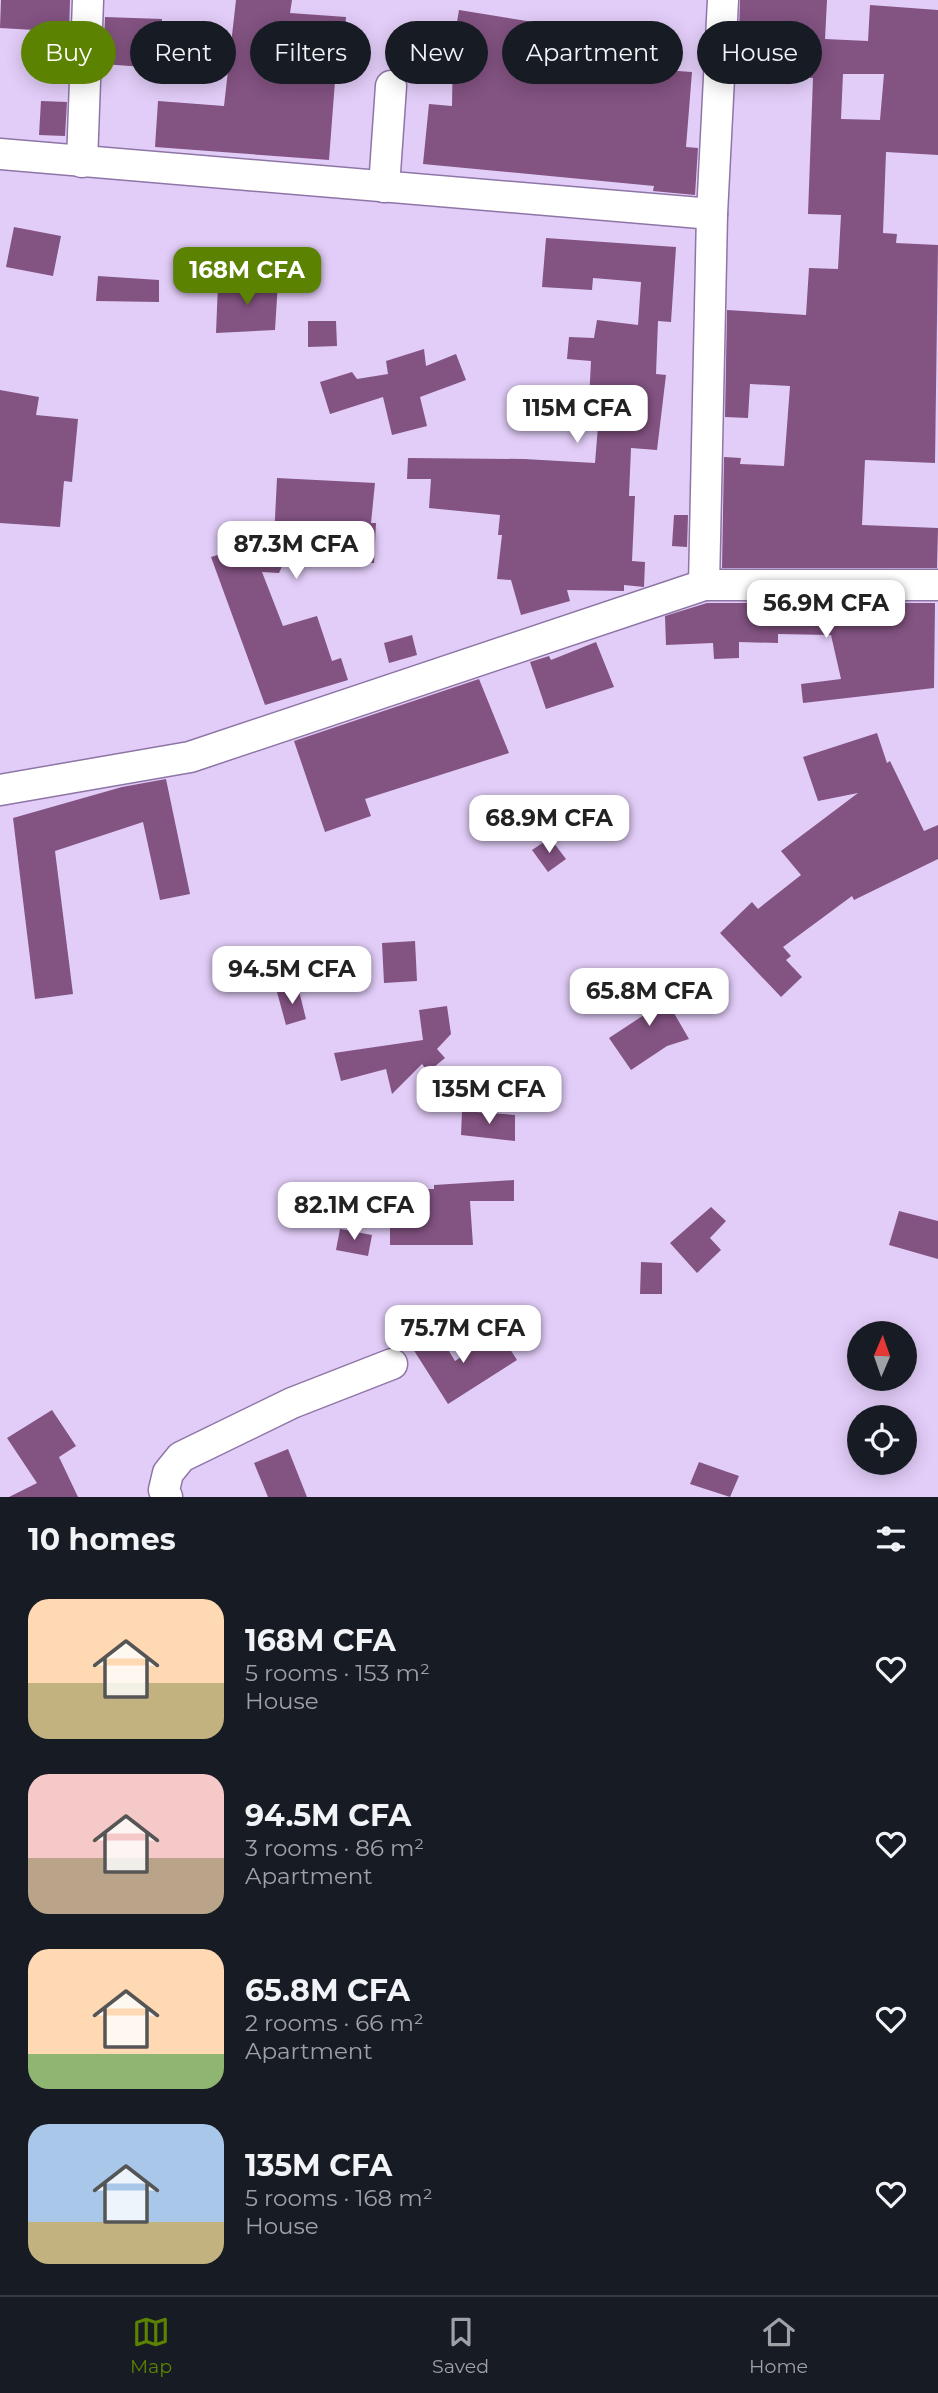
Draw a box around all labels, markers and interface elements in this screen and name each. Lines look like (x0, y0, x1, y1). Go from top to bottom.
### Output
chip: Buy (21, 21, 116, 84)
chip: Rent (130, 21, 236, 84)
chip: Filters (250, 21, 371, 84)
chip: New (385, 21, 488, 84)
chip: Apartment (502, 21, 683, 84)
chip: House (697, 21, 822, 84)
pin: 168M CFA (175, 247, 319, 307)
text: 168M CFA (189, 256, 305, 284)
pin: 115M CFA (505, 386, 649, 445)
text: 115M CFA (523, 394, 631, 422)
pin: 87.3M CFA (216, 522, 376, 581)
text: 87.3M CFA (234, 530, 358, 558)
pin: 56.9M CFA (746, 580, 906, 640)
text: 56.9M CFA (763, 589, 889, 617)
pin: 68.9M CFA (469, 796, 629, 855)
text: 68.9M CFA (485, 804, 613, 832)
pin: 94.5M CFA (212, 946, 372, 1006)
text: 94.5M CFA (228, 955, 356, 983)
pin: 65.8M CFA (569, 968, 729, 1028)
text: 65.8M CFA (586, 977, 712, 1005)
pin: 135M CFA (417, 1066, 561, 1126)
text: 135M CFA (433, 1075, 545, 1103)
pin: 82.1M CFA (274, 1182, 434, 1242)
text: 82.1M CFA (294, 1191, 414, 1219)
pin: 75.7M CFA (383, 1306, 543, 1365)
text: 75.7M CFA (401, 1314, 525, 1342)
north arrow (847, 1321, 917, 1391)
map controls (847, 1321, 917, 1475)
button: locate (847, 1405, 917, 1475)
icon: filters (872, 1520, 910, 1558)
text: 10 homes (28, 1521, 176, 1558)
text: 168M CFA (245, 1622, 396, 1659)
icon: home (84, 1627, 168, 1711)
icon: heart (872, 1650, 910, 1688)
text: 5 rooms · 153 m² (245, 1659, 430, 1687)
text: House (245, 1687, 319, 1715)
text: 94.5M CFA (245, 1797, 411, 1834)
icon: home (84, 1802, 168, 1886)
icon: heart (872, 1825, 910, 1863)
text: 3 rooms · 86 m² (245, 1834, 424, 1862)
text: Apartment (245, 1862, 373, 1890)
text: 65.8M CFA (245, 1972, 410, 2009)
icon: home (84, 1977, 168, 2061)
icon: heart (872, 2000, 910, 2038)
text: 2 rooms · 66 m² (245, 2009, 424, 2037)
text: Apartment (245, 2037, 373, 2065)
text: 135M CFA (245, 2147, 392, 2184)
icon: home (84, 2152, 168, 2236)
icon: heart (872, 2175, 910, 2213)
text: 5 rooms · 168 m² (245, 2184, 433, 2212)
text: House (245, 2212, 319, 2240)
tab: Map (130, 2313, 172, 2378)
tab: Saved (432, 2313, 489, 2378)
tab: Home (749, 2313, 808, 2378)

